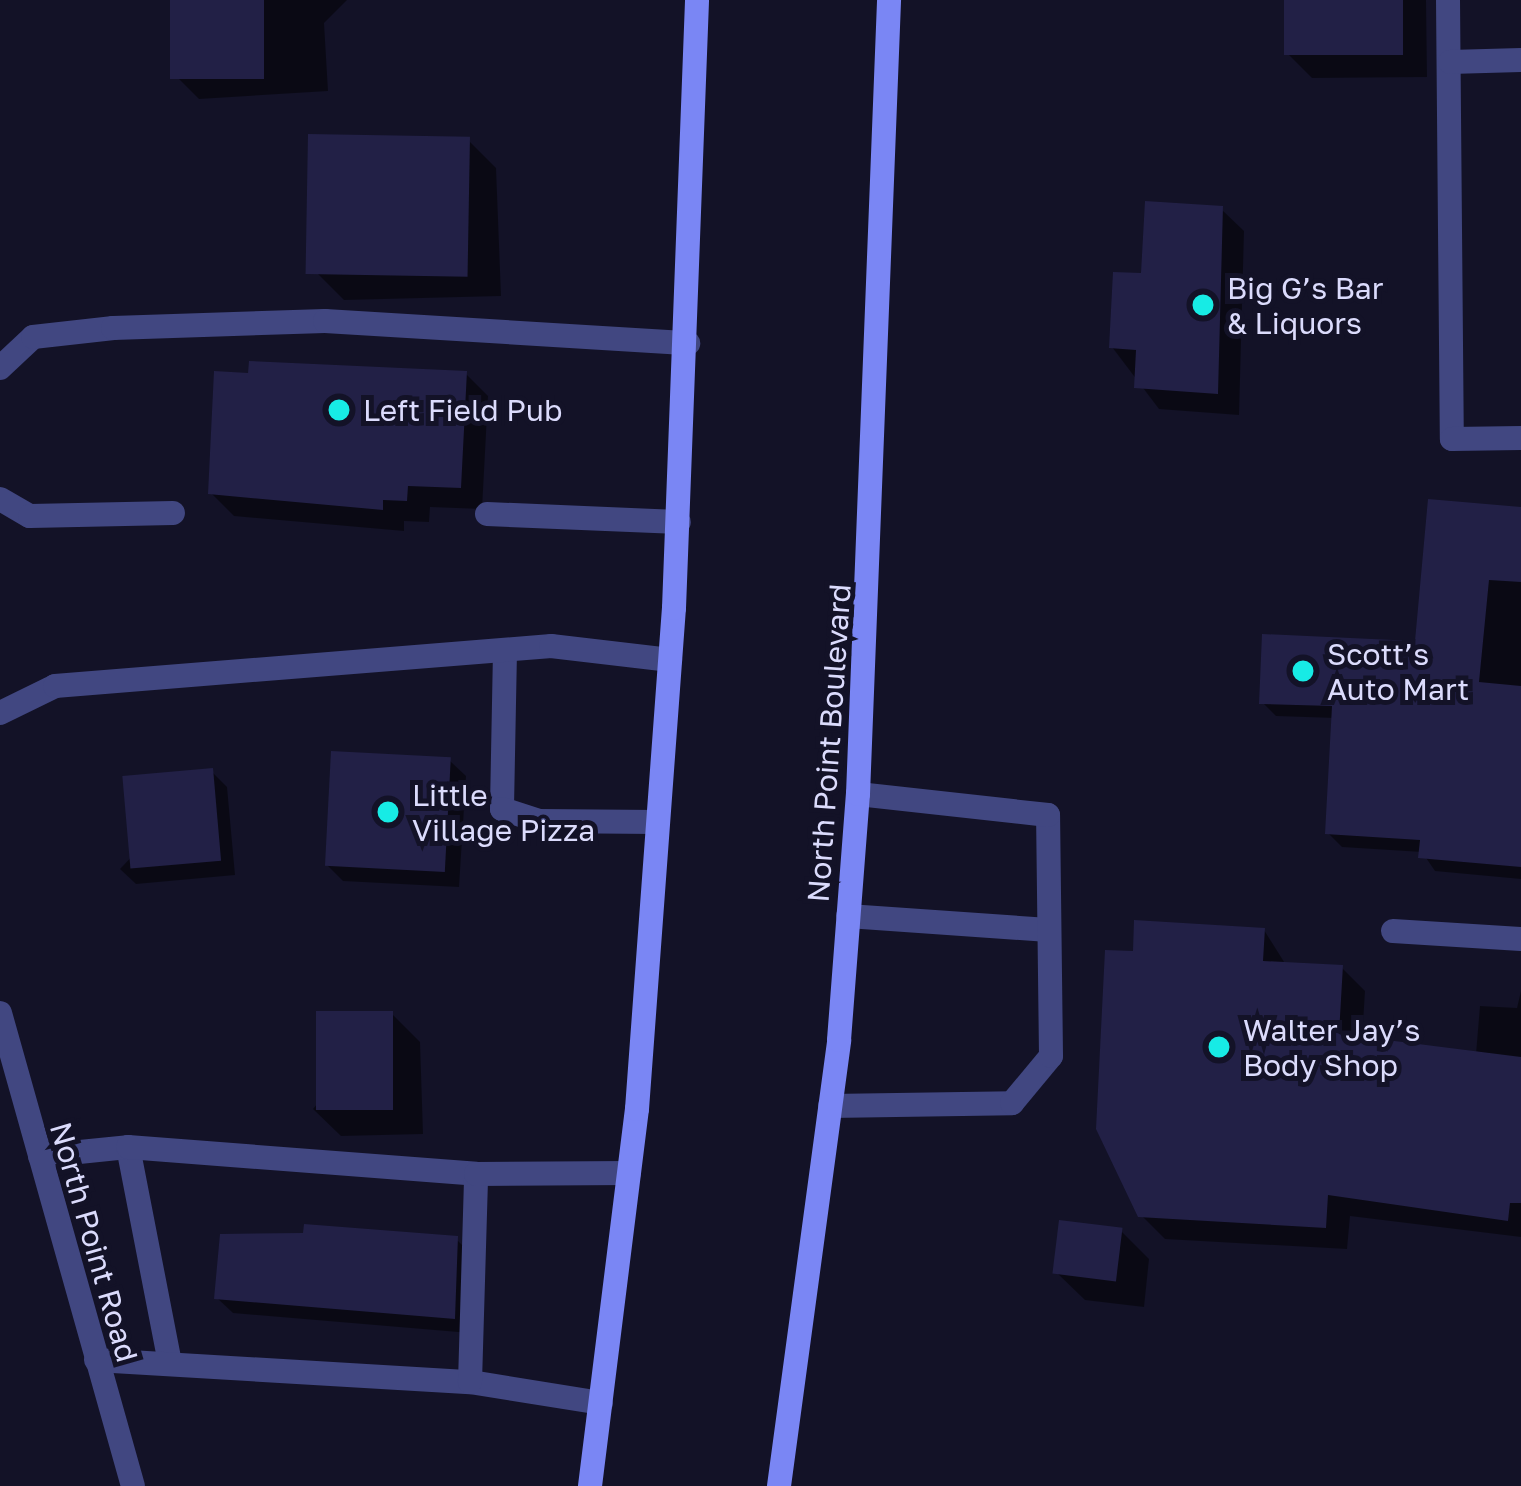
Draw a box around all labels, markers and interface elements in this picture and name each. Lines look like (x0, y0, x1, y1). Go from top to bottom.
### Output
place label: Big G’s Bar & Liquors (1227, 270, 1383, 340)
marker: Big G’s Bar & Liquors (1190, 292, 1216, 318)
place label: Left Field Pub (363, 392, 562, 428)
marker: Left Field Pub (326, 397, 352, 423)
street label: North Point Boulevard (800, 583, 858, 903)
place label: Scott’s Auto Mart (1327, 636, 1469, 706)
marker: Scott’s Auto Mart (1290, 658, 1316, 684)
place label: Little Village Pizza (412, 777, 595, 848)
marker: Little Village Pizza (375, 799, 401, 825)
place label: Walter Jay’s Body Shop (1243, 1012, 1420, 1082)
marker: Walter Jay’s Body Shop (1206, 1034, 1232, 1060)
street label: North Point Road (43, 1118, 145, 1366)

